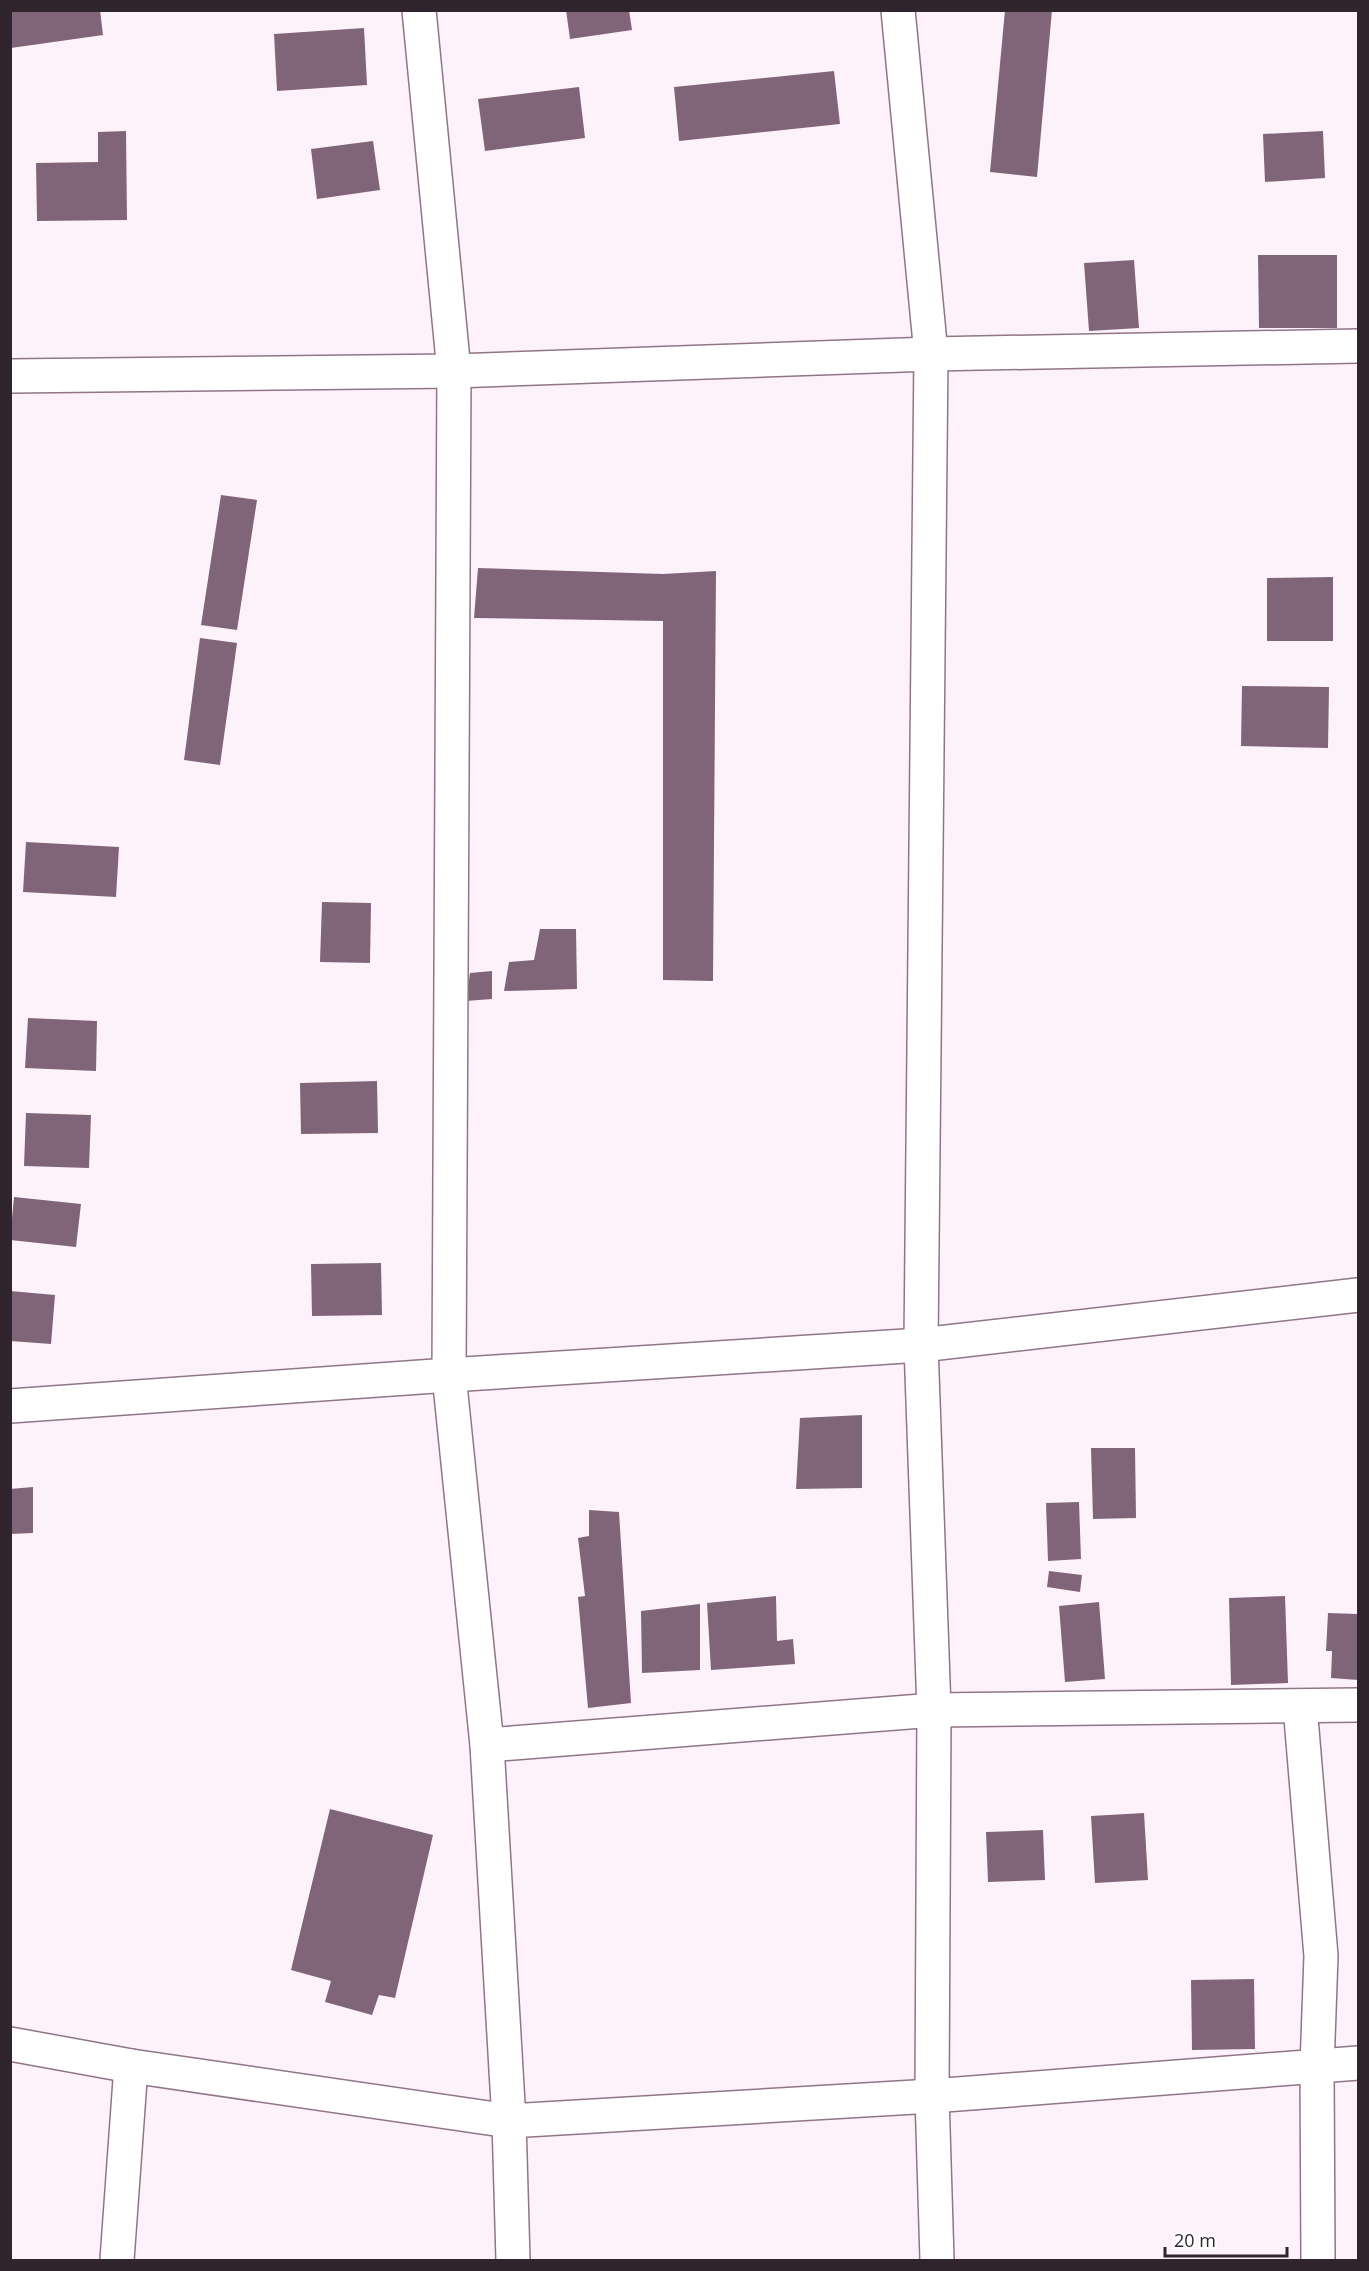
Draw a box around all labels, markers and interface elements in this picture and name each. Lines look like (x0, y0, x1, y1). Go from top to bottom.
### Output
scale bar (1165, 2220, 1286, 2258)
text: 20 m (1174, 2228, 1216, 2252)

